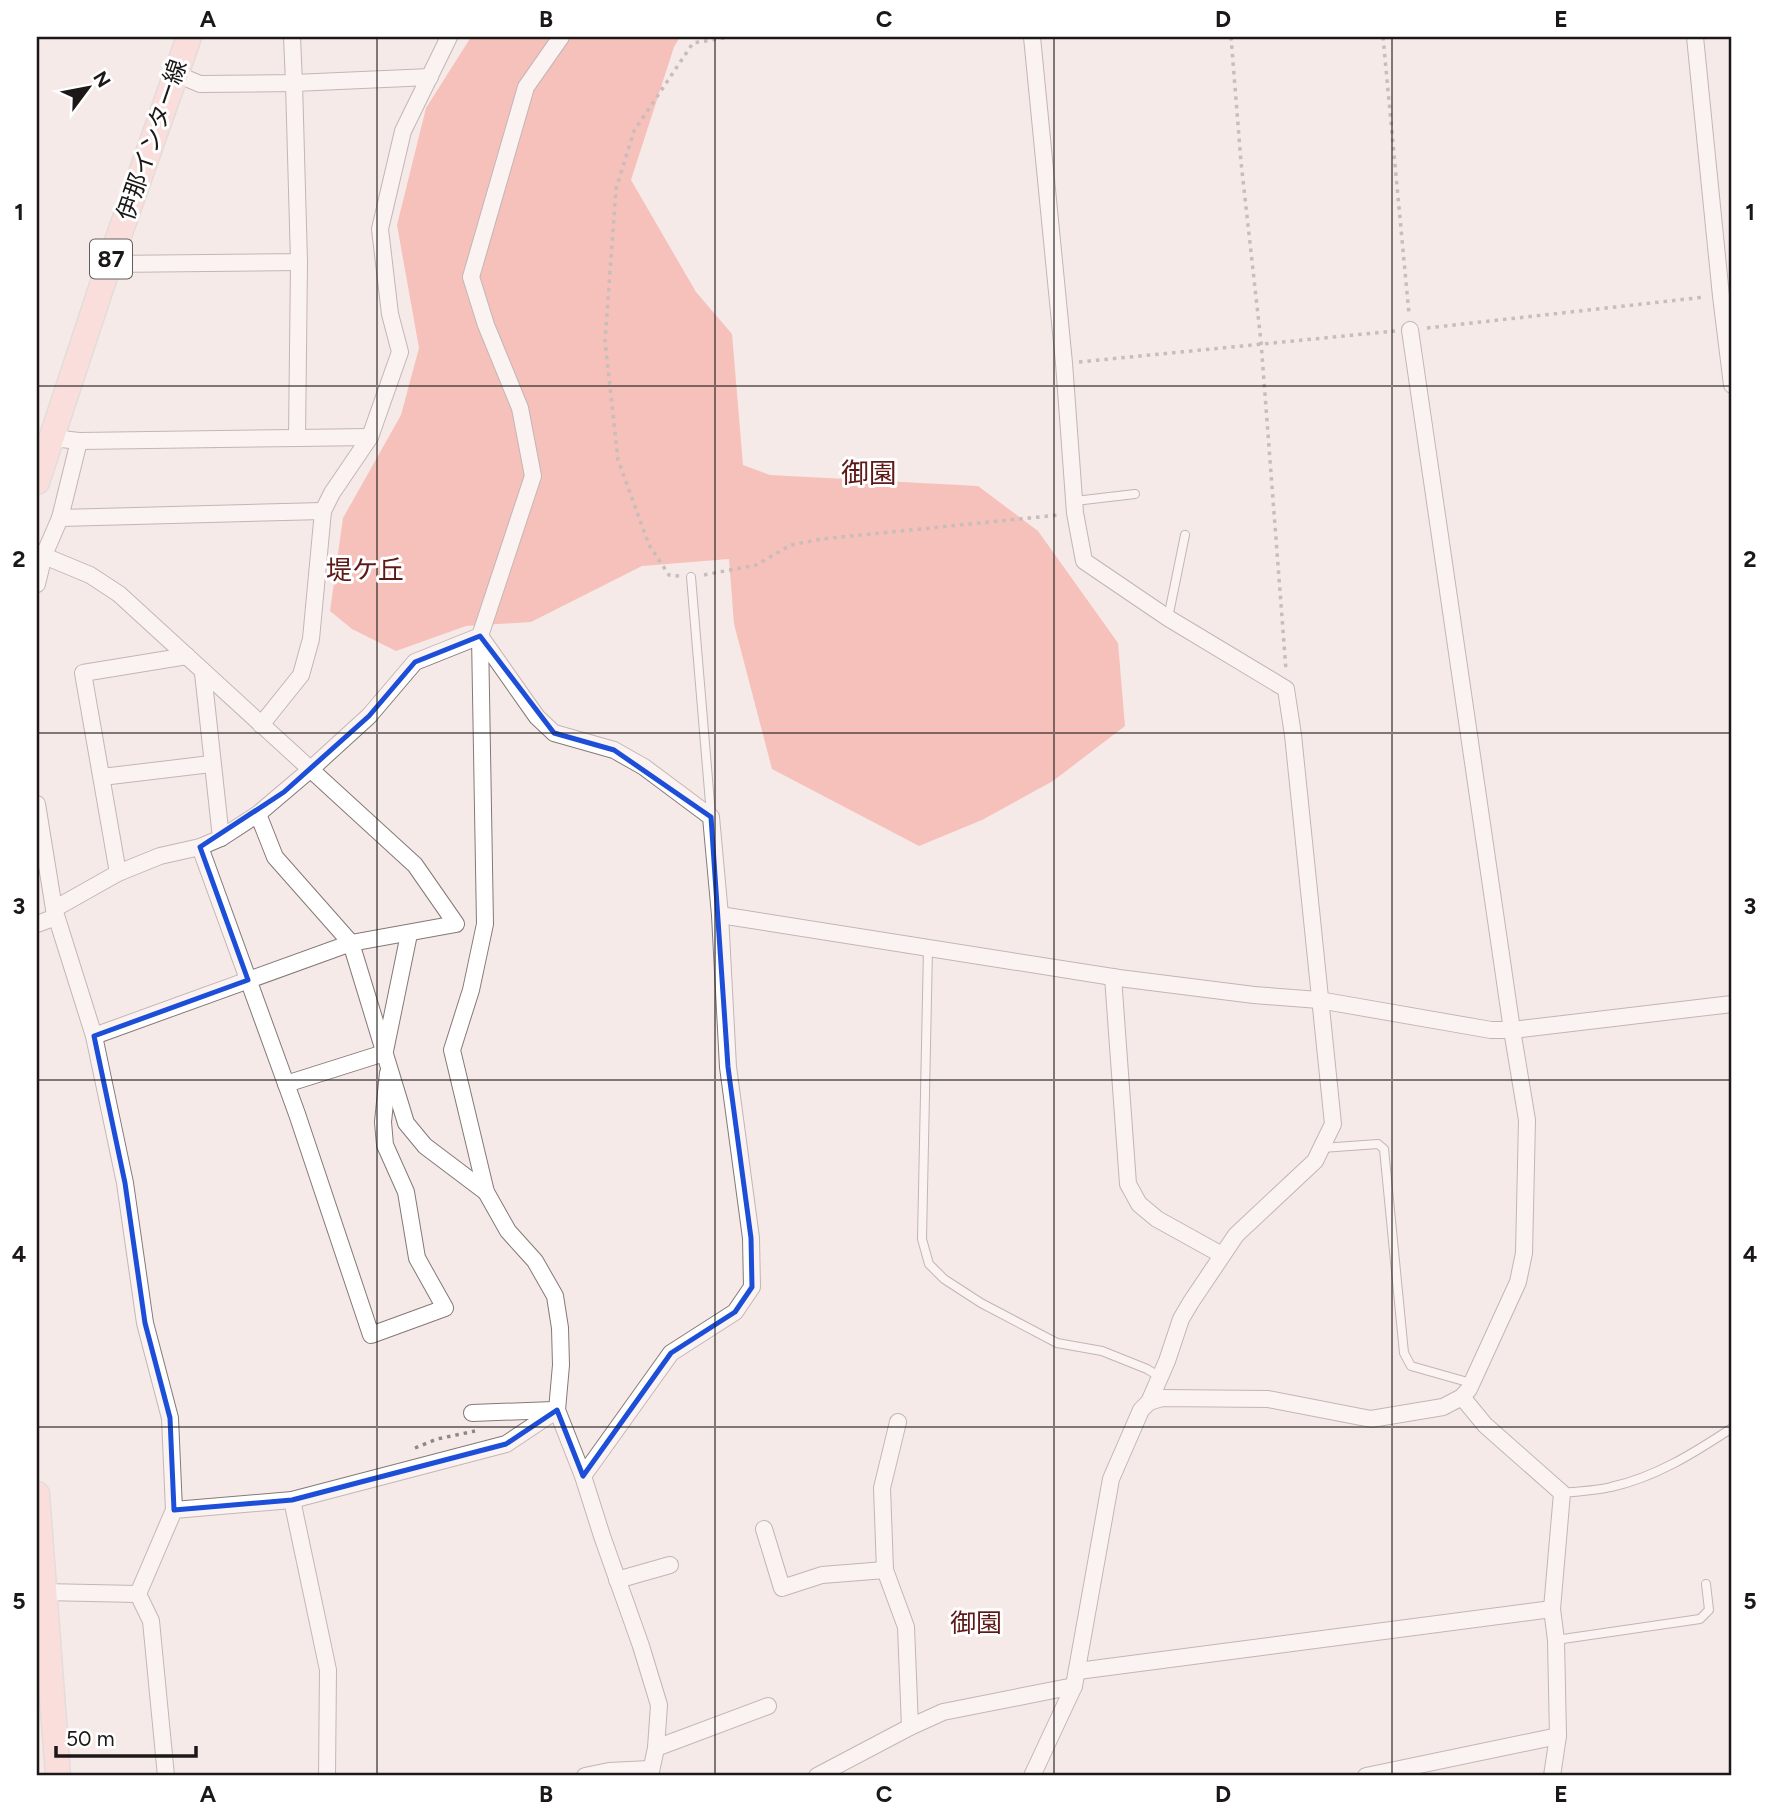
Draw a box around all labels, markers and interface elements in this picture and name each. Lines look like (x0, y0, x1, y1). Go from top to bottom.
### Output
text: A (200, 5, 217, 33)
text: B (539, 5, 553, 33)
text: C (876, 5, 893, 33)
text: D (1215, 5, 1231, 33)
text: E (1554, 5, 1568, 33)
north arrow (52, 52, 122, 122)
street label: 伊那インター線 (110, 56, 193, 224)
text: N (88, 67, 116, 92)
text: 1 (14, 198, 24, 226)
text: 1 (1745, 198, 1755, 226)
road number: 87 (90, 240, 132, 278)
district label: 御園 (841, 456, 897, 490)
text: 2 (12, 545, 26, 573)
text: 2 (1743, 545, 1757, 573)
district label: 堤ケ丘 (326, 554, 404, 586)
text: 3 (13, 892, 25, 920)
text: 3 (1744, 892, 1756, 920)
text: 4 (12, 1240, 26, 1268)
text: 4 (1743, 1240, 1757, 1268)
text: 5 (12, 1587, 26, 1615)
text: 5 (1743, 1587, 1757, 1615)
district label: 御園 (950, 1607, 1002, 1639)
scale bar (56, 1715, 196, 1759)
text: 50 m (66, 1726, 115, 1751)
text: A (200, 1780, 217, 1808)
text: B (539, 1780, 553, 1808)
text: C (876, 1780, 893, 1808)
text: D (1215, 1780, 1231, 1808)
text: E (1554, 1780, 1568, 1808)

